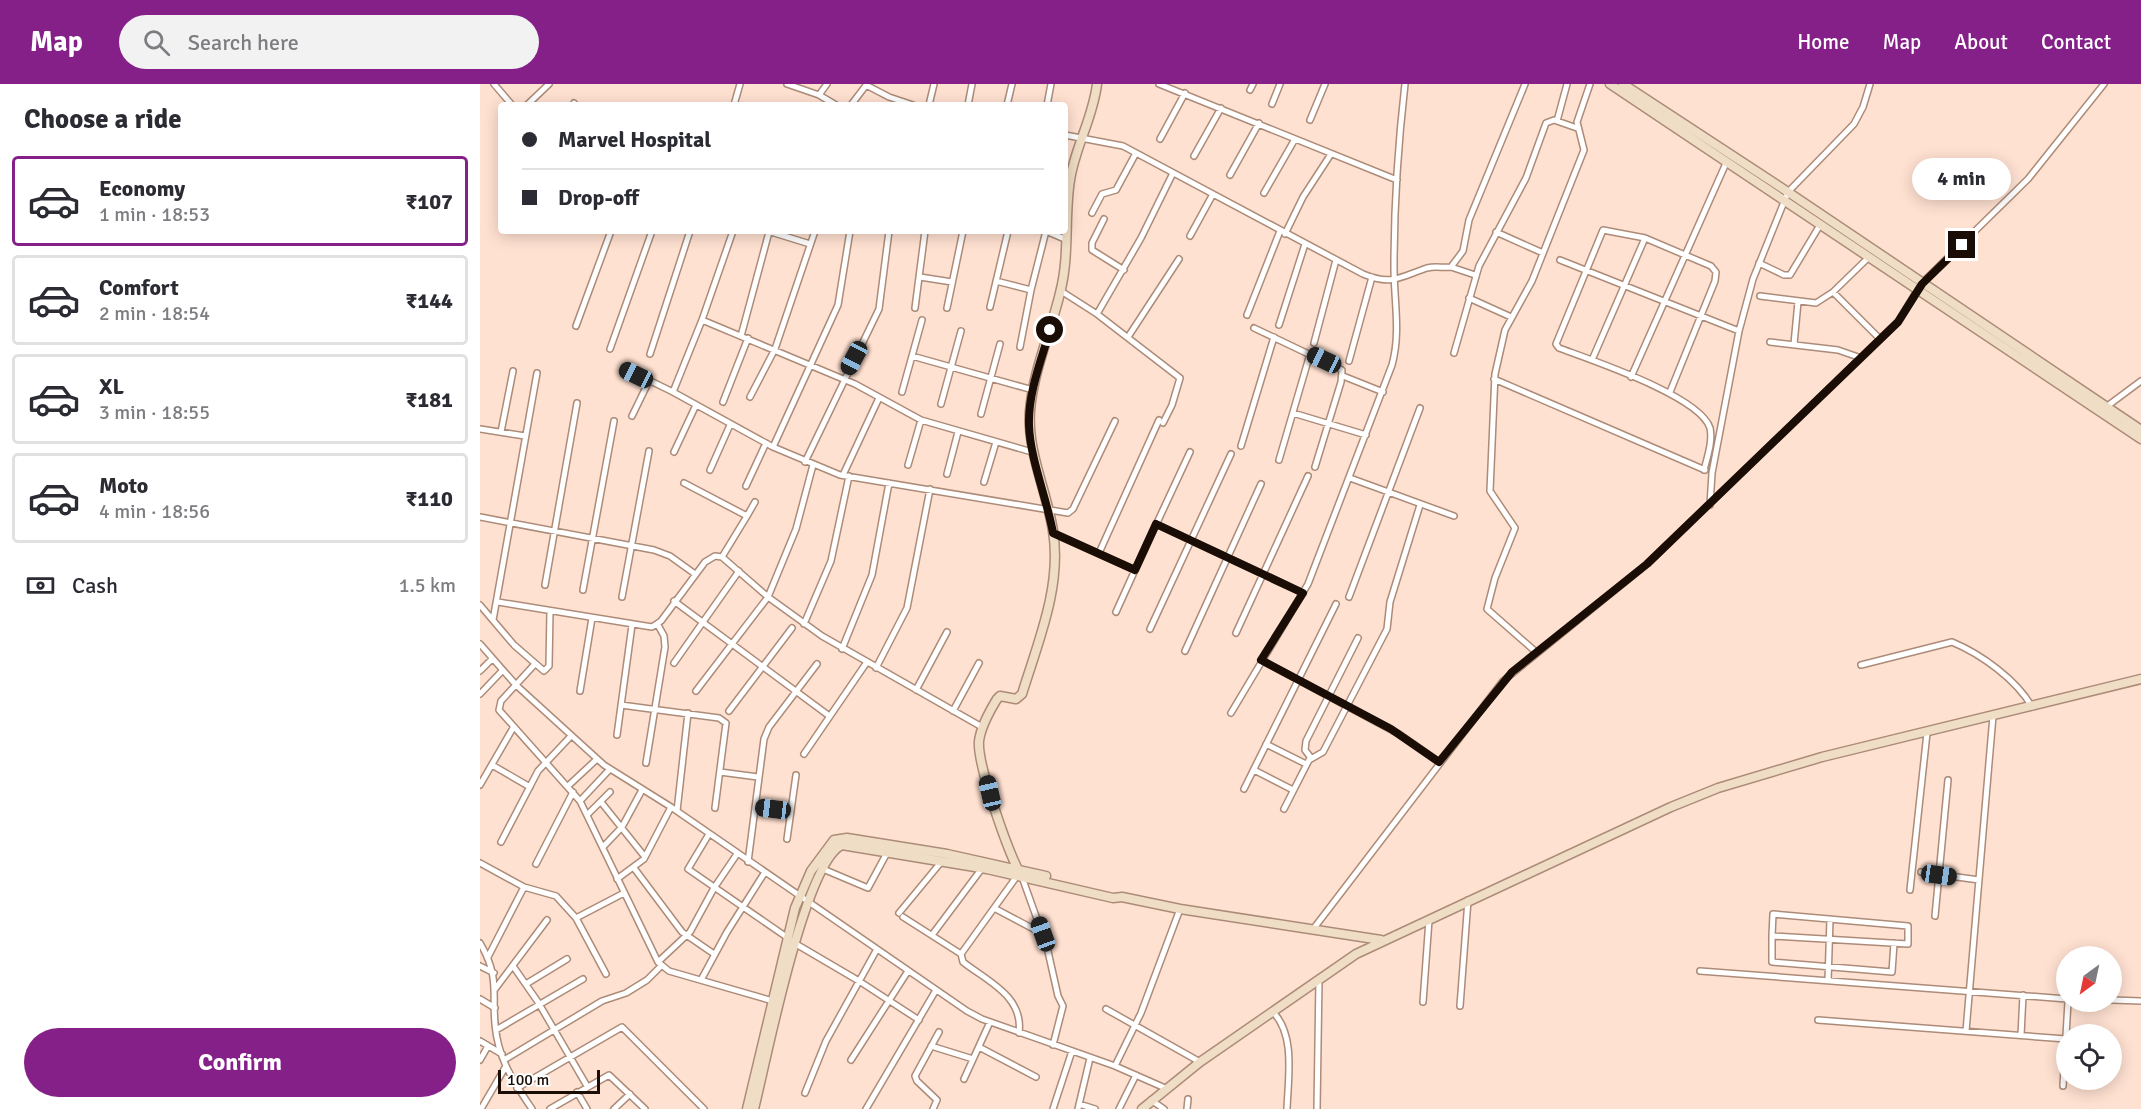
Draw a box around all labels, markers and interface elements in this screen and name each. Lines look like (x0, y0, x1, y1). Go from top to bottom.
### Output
search box (119, 15, 539, 69)
text: Map (30, 25, 83, 59)
icon: search (140, 26, 173, 59)
text: Search here (188, 29, 299, 56)
text: Home (1797, 29, 1850, 55)
text: Map (1883, 29, 1921, 55)
text: About (1954, 29, 2008, 55)
text: Contact (2041, 29, 2111, 55)
text: Choose a ride (24, 103, 182, 136)
text: Marvel Hospital (558, 126, 711, 153)
callout: 4 min (1912, 158, 2012, 200)
text: 4 min (1937, 166, 1986, 191)
icon: car (27, 174, 81, 228)
text: Economy (99, 175, 185, 202)
text: Drop-off (558, 184, 639, 211)
text: ₹107 (405, 188, 453, 215)
text: 1 min · 18:53 (99, 202, 210, 227)
route end (1948, 231, 1975, 258)
icon: car (27, 273, 81, 327)
text: Comfort (99, 274, 179, 301)
text: ₹144 (405, 287, 453, 314)
text: 2 min · 18:54 (99, 301, 210, 326)
route start (1036, 316, 1063, 343)
car (838, 338, 870, 378)
car (1304, 344, 1344, 376)
car (616, 359, 656, 391)
icon: car (27, 372, 81, 426)
text: XL (99, 373, 124, 400)
text: ₹181 (405, 386, 453, 413)
text: 3 min · 18:55 (99, 400, 210, 425)
icon: car (27, 471, 81, 525)
text: Moto (99, 472, 148, 499)
text: ₹110 (405, 485, 453, 512)
text: 4 min · 18:56 (99, 499, 210, 524)
icon: cash (24, 569, 57, 602)
text: Cash (72, 572, 118, 599)
text: 1.5 km (399, 573, 456, 598)
car (977, 773, 1003, 813)
car (754, 798, 792, 820)
car (1920, 864, 1958, 886)
car (1028, 914, 1058, 954)
north arrow (2056, 946, 2122, 1012)
map controls (2056, 946, 2122, 1090)
button: locate (2056, 1024, 2122, 1090)
button: Confirm (24, 1028, 456, 1097)
scale bar (498, 1067, 600, 1094)
text: 100 m (507, 1070, 549, 1090)

